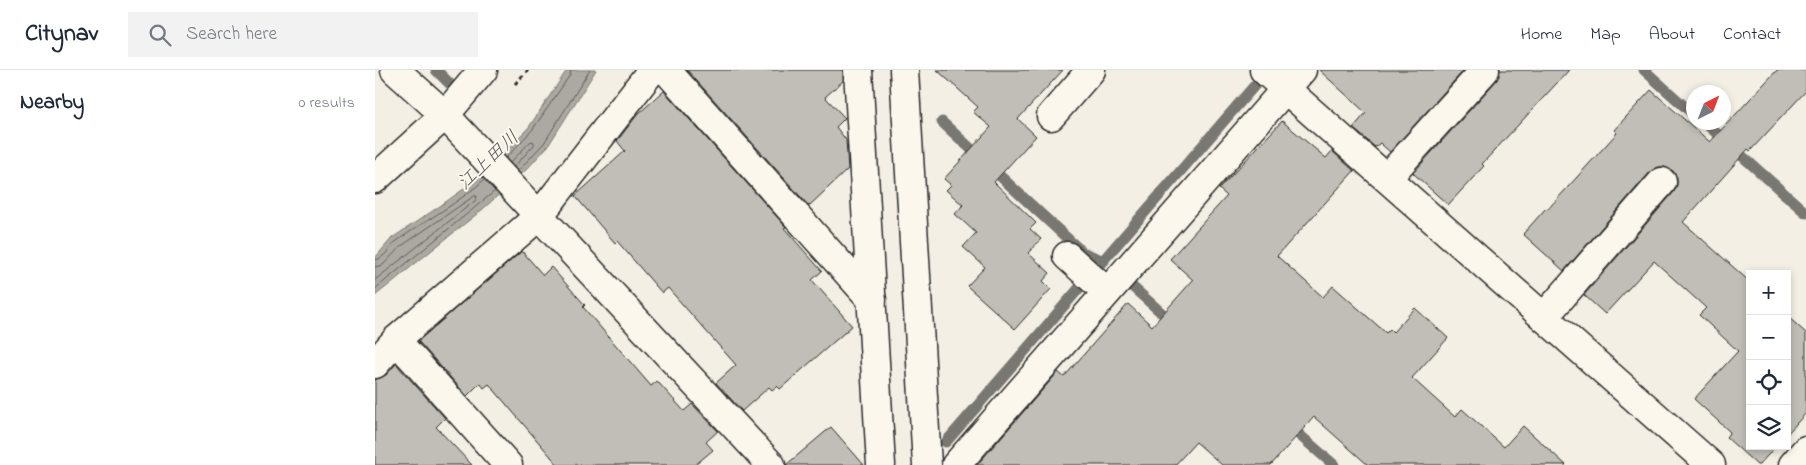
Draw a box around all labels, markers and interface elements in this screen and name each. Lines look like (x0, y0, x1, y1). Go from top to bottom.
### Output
search box (128, 12, 478, 57)
text: Citynav (25, 17, 98, 52)
icon: search (146, 21, 174, 49)
text: Search here (186, 21, 277, 48)
text: Home (1521, 22, 1562, 48)
text: Map (1590, 22, 1621, 48)
text: About (1649, 22, 1695, 48)
text: Contact (1723, 22, 1781, 48)
north arrow (1686, 85, 1731, 130)
text: Nearby (20, 88, 84, 118)
text: 0 results (299, 91, 355, 115)
water label: 江上田川 (452, 125, 526, 197)
map controls (1746, 270, 1791, 450)
button: + (1746, 270, 1791, 315)
button: − (1746, 315, 1791, 360)
button: locate (1746, 360, 1791, 405)
button: layers (1746, 405, 1791, 450)

